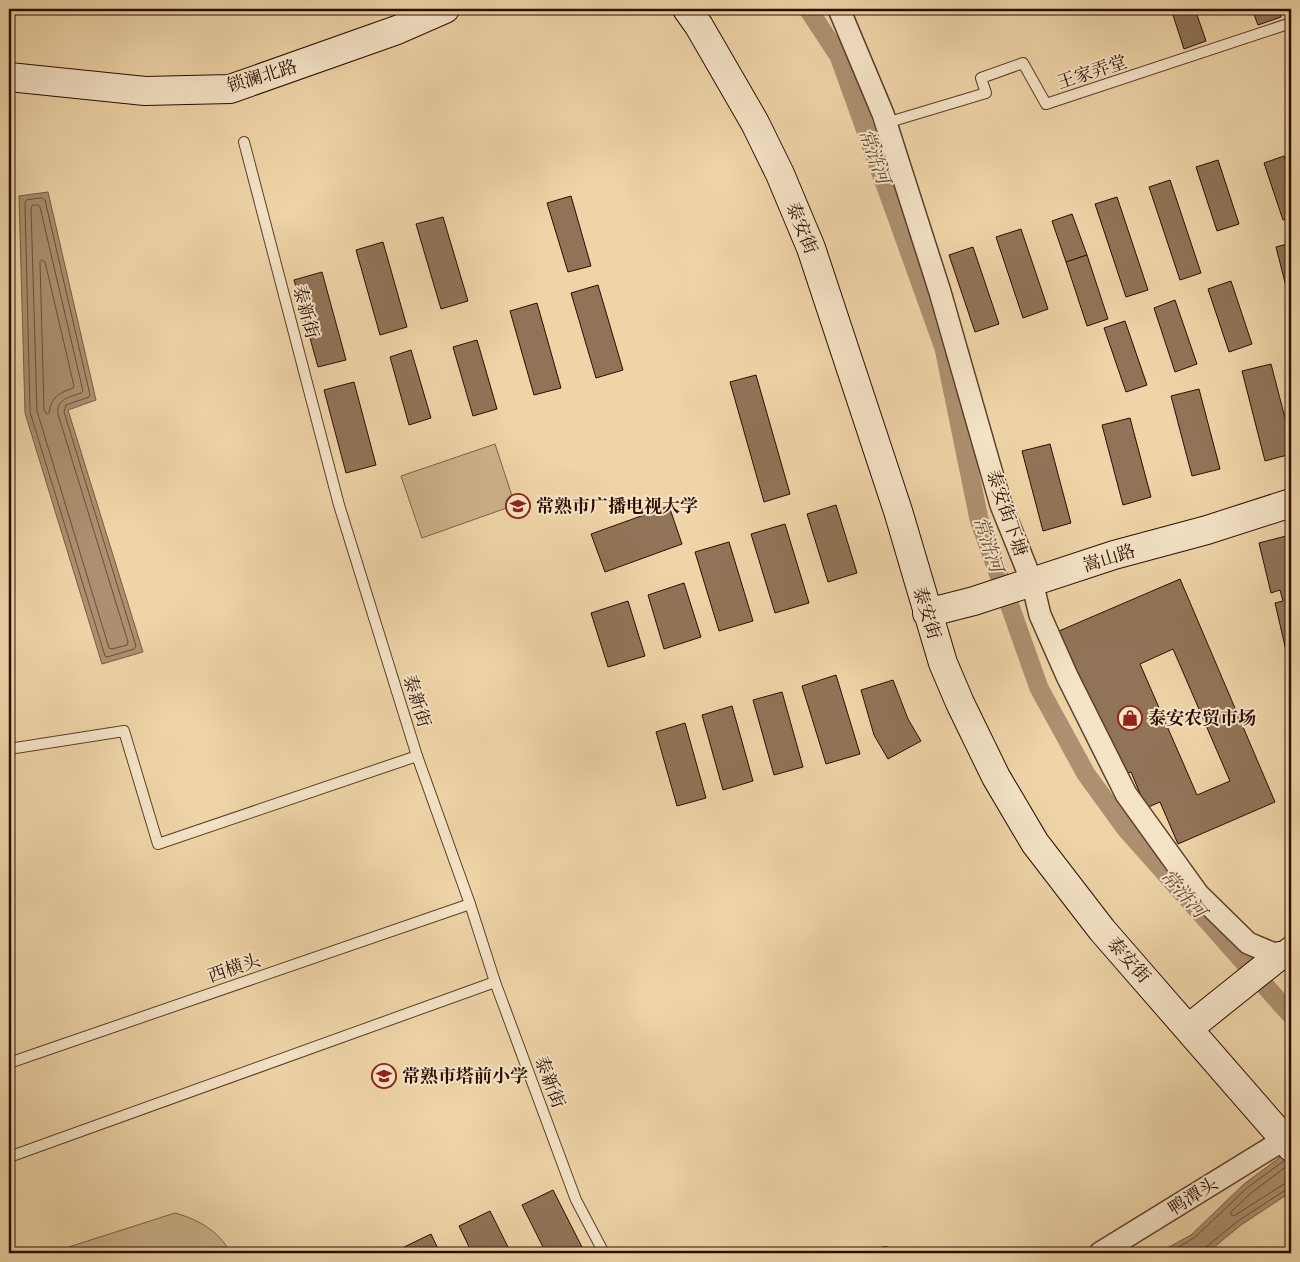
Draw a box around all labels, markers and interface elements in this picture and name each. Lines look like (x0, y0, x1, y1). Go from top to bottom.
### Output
street label: 王家弄堂 (1054, 50, 1130, 94)
street label: 锁澜北路 (224, 55, 300, 97)
water label: 常浒河 (854, 125, 896, 190)
street label: 泰安街 (782, 199, 822, 257)
street label: 泰新街 (288, 283, 324, 341)
street label: 泰安街下塘 (982, 467, 1032, 559)
school or university icon: 常熟市广播电视大学 (505, 493, 531, 519)
place label: 常熟市广播电视大学 (536, 495, 698, 517)
water label: 常浒河 (969, 513, 1009, 578)
street label: 嵩山路 (1080, 540, 1138, 576)
street label: 泰安街 (909, 584, 945, 642)
street label: 泰新街 (399, 672, 435, 730)
shop icon: 泰安农贸市场 (1117, 705, 1143, 731)
place label: 泰安农贸市场 (1148, 707, 1256, 729)
water label: 常浒河 (1156, 864, 1213, 925)
street label: 泰安街 (1103, 933, 1155, 987)
street label: 西横头 (205, 949, 263, 987)
street label: 泰新街 (530, 1053, 570, 1111)
school or university icon: 常熟市塔前小学 (371, 1063, 397, 1089)
place label: 常熟市塔前小学 (402, 1065, 528, 1087)
street label: 鸭潭头 (1164, 1172, 1222, 1220)

